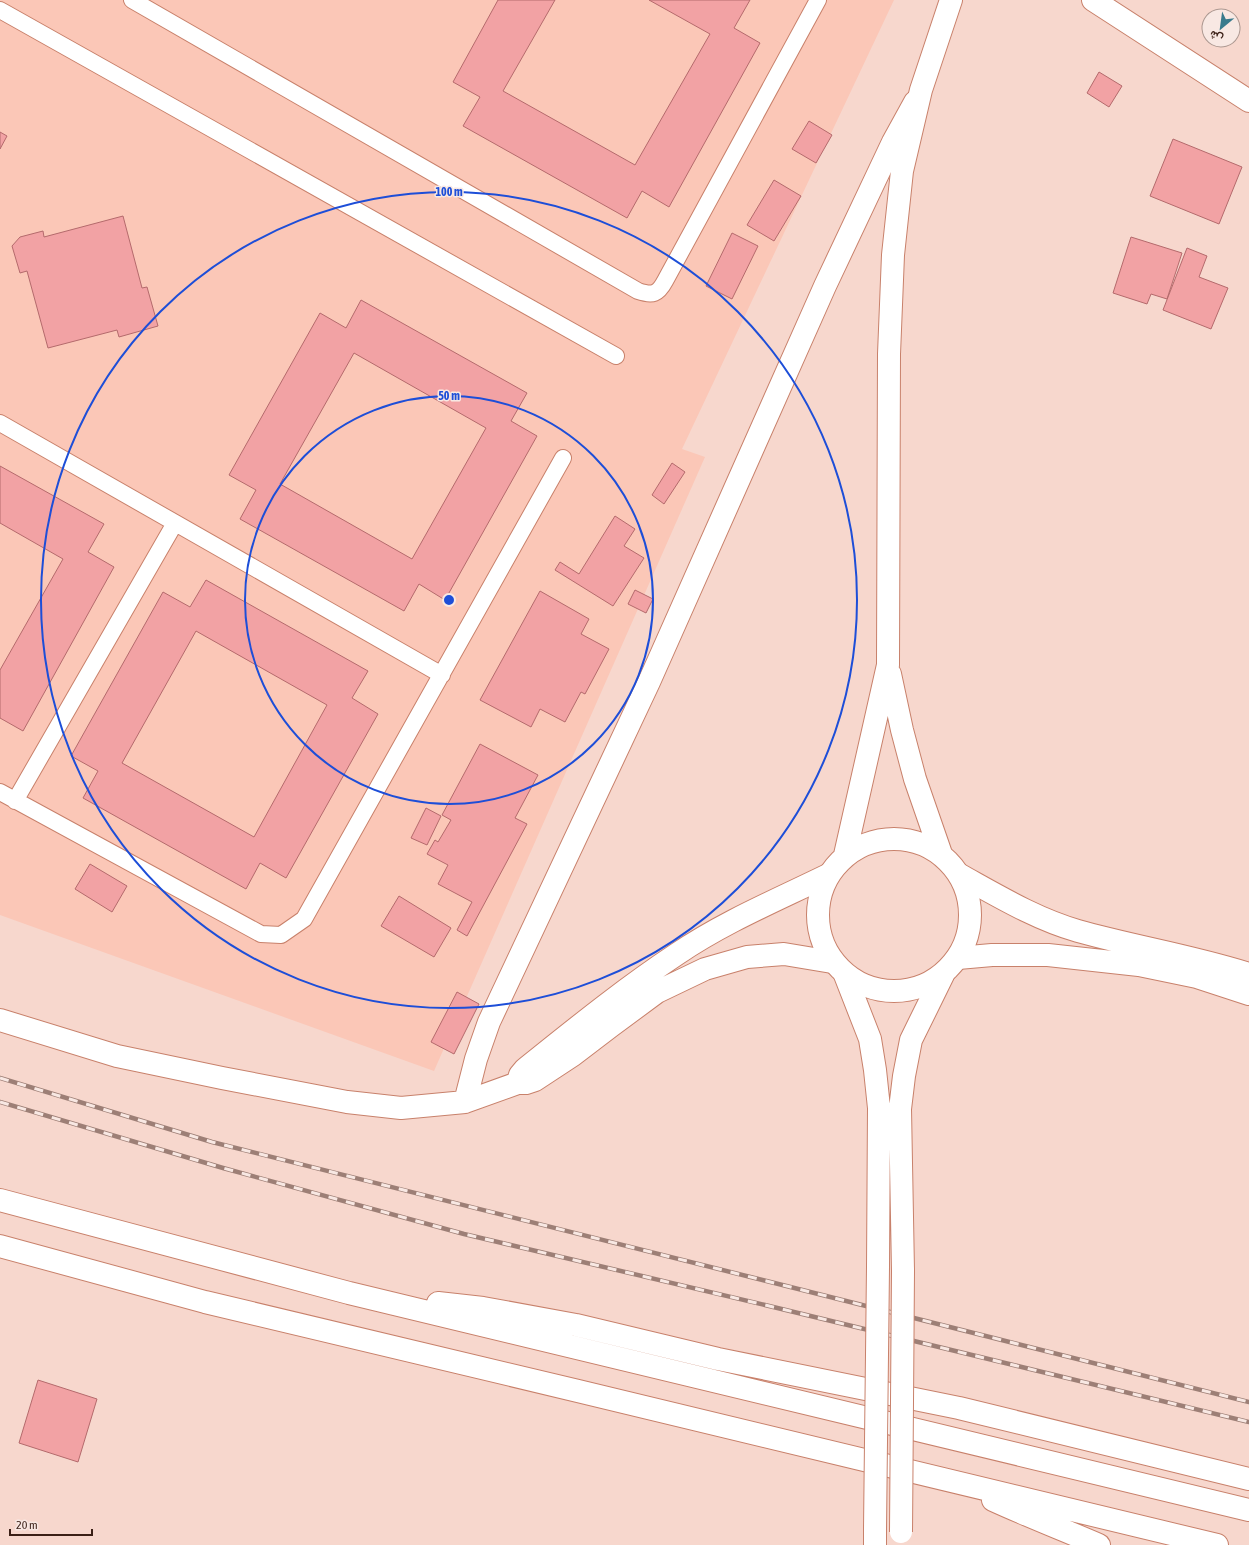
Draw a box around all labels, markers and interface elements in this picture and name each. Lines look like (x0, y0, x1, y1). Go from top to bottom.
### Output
north arrow (1201, 8, 1241, 48)
text: ش (1207, 27, 1225, 45)
text: 100 m (435, 185, 463, 199)
text: 50 m (438, 389, 460, 403)
centre of rings (442, 593, 456, 607)
scale bar (10, 1511, 92, 1537)
text: 20 m (16, 1518, 38, 1532)

